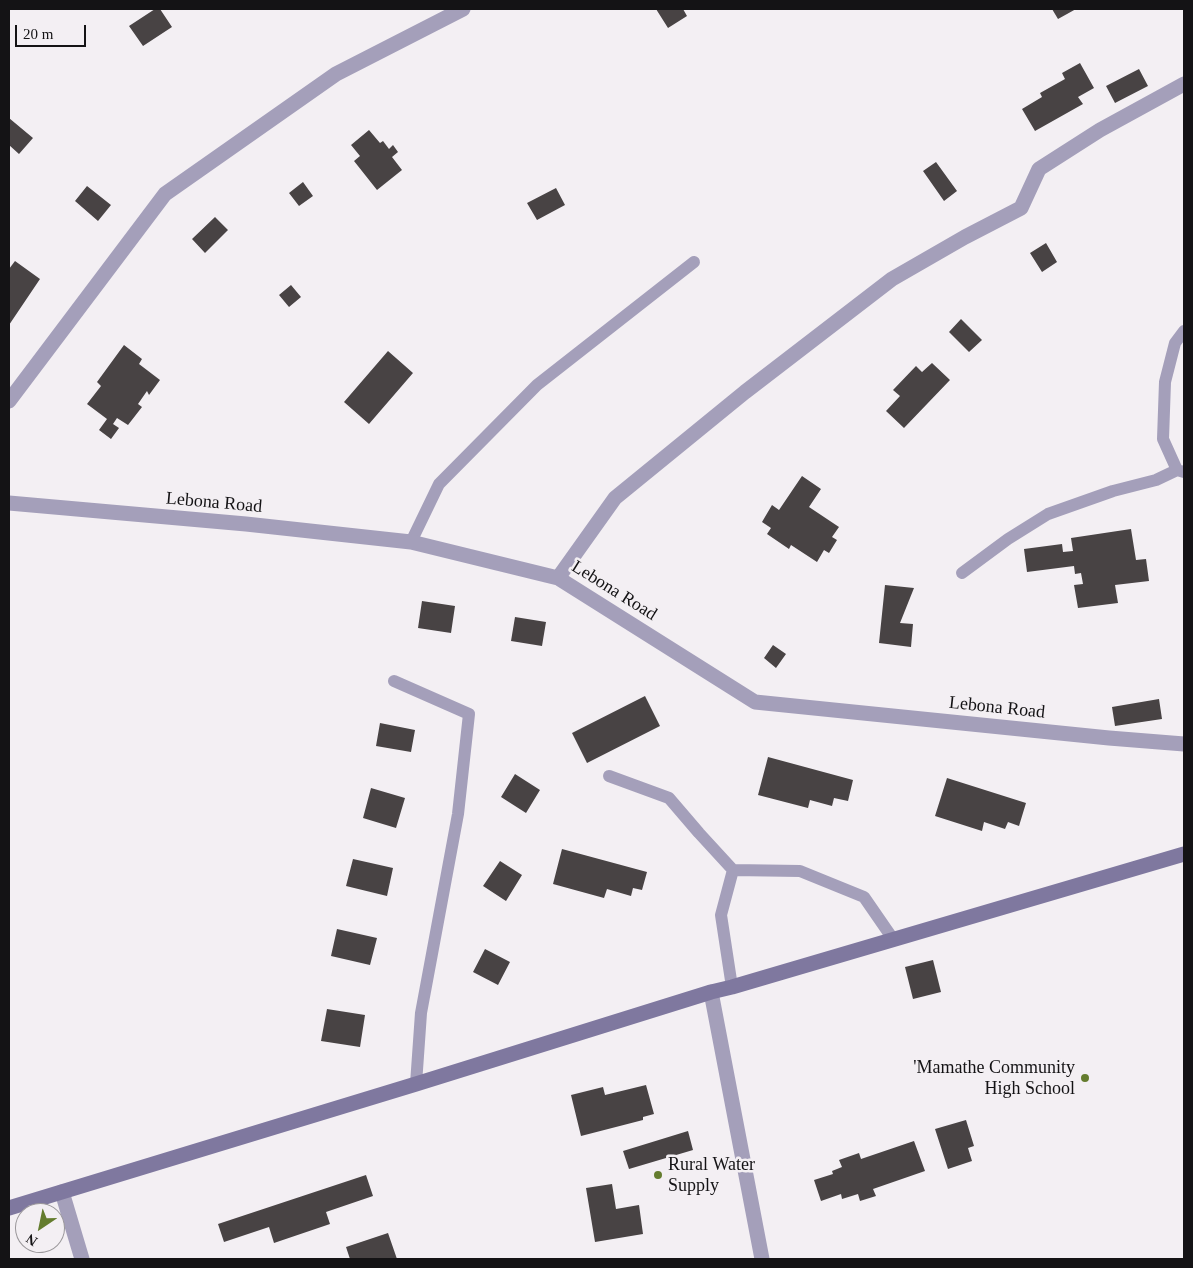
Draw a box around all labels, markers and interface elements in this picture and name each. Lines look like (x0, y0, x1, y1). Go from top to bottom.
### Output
scale bar (18, 15, 89, 47)
text: 20 m (23, 26, 53, 42)
street label: Lebona Road (165, 488, 263, 518)
street label: Lebona Road (567, 556, 661, 626)
street label: Lebona Road (948, 692, 1046, 724)
place label: 'Mamathe Community High School (913, 1057, 1075, 1100)
marker: 'Mamathe Community High School (1079, 1072, 1091, 1084)
place label: Rural Water Supply (668, 1154, 755, 1196)
marker: Rural Water Supply (652, 1169, 664, 1181)
north arrow (15, 1203, 65, 1253)
text: N (24, 1231, 40, 1249)

